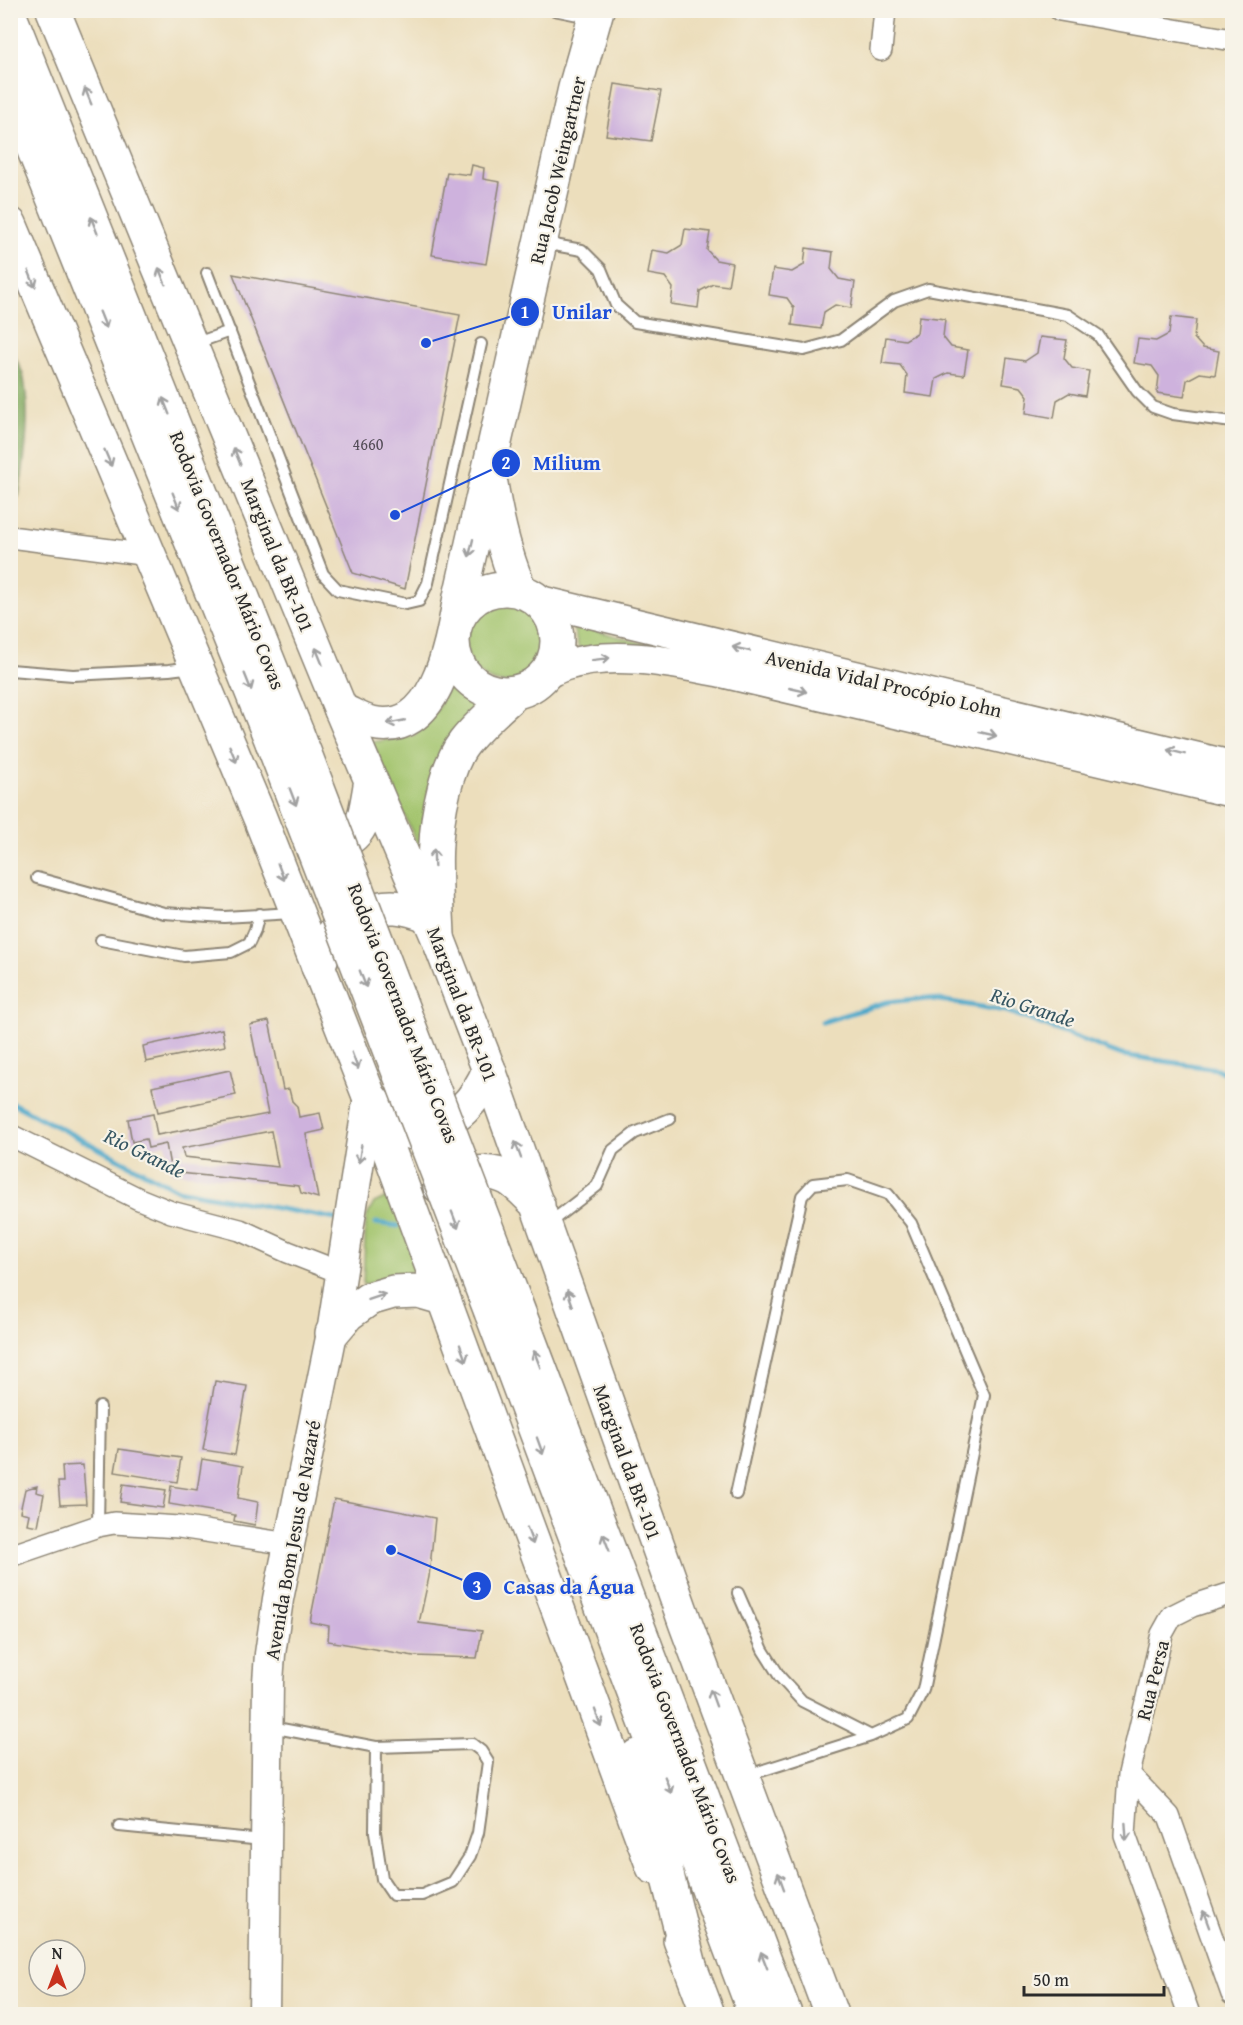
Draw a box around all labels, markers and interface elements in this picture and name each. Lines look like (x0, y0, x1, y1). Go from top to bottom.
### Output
street label: Rua Jacob Weingartner (521, 73, 593, 267)
one-way arrow (82, 87, 93, 106)
one-way arrow (88, 216, 99, 234)
one-way arrow (156, 267, 167, 286)
one-way arrow (27, 269, 38, 287)
callout: Unilar (510, 292, 624, 331)
text: Unilar (552, 296, 612, 327)
text: 1 (520, 298, 530, 325)
one-way arrow (98, 311, 109, 329)
one-way arrow (160, 397, 171, 415)
street label: Rodovia Governador Mário Covas (163, 426, 293, 694)
house number: 4660 (353, 432, 384, 456)
callout: Milium (491, 443, 612, 482)
text: Milium (533, 447, 601, 478)
one-way arrow (231, 448, 242, 466)
one-way arrow (103, 449, 114, 467)
text: 2 (501, 449, 511, 476)
street label: Marginal da BR-101 (234, 474, 322, 636)
one-way arrow (171, 492, 182, 510)
one-way arrow (464, 538, 476, 557)
one-way arrow (732, 642, 751, 654)
street label: Avenida Vidal Procópio Lohn (763, 642, 1005, 724)
one-way arrow (313, 647, 324, 666)
one-way arrow (590, 653, 610, 664)
one-way arrow (243, 673, 254, 691)
one-way arrow (788, 684, 807, 696)
one-way arrow (387, 717, 406, 728)
one-way arrow (978, 729, 997, 740)
one-way arrow (228, 744, 239, 763)
one-way arrow (1166, 745, 1185, 757)
one-way arrow (289, 787, 300, 806)
one-way arrow (429, 849, 440, 869)
one-way arrow (277, 863, 288, 881)
street label: Rodovia Governador Mário Covas (341, 879, 467, 1147)
street label: Marginal da BR-101 (420, 922, 506, 1086)
one-way arrow (358, 969, 369, 988)
water label: Rio Grande (986, 978, 1079, 1035)
one-way arrow (350, 1051, 361, 1070)
water label: Rio Grande (98, 1120, 191, 1186)
one-way arrow (512, 1141, 523, 1160)
one-way arrow (354, 1143, 365, 1163)
one-way arrow (451, 1210, 462, 1229)
one-way arrow (564, 1289, 575, 1308)
one-way arrow (367, 1291, 386, 1302)
one-way arrow (458, 1344, 469, 1362)
one-way arrow (531, 1350, 542, 1369)
street label: Marginal da BR-101 (586, 1380, 670, 1544)
street label: Avenida Bom Jesus de Nazaré (257, 1418, 327, 1662)
one-way arrow (536, 1436, 547, 1454)
one-way arrow (526, 1526, 537, 1545)
one-way arrow (600, 1533, 611, 1551)
callout: Casas da Água (462, 1567, 646, 1606)
text: Casas da Água (504, 1571, 635, 1602)
text: 3 (472, 1573, 482, 1600)
street label: Rodovia Governador Mário Covas (623, 1619, 749, 1887)
street label: Rua Persa (1128, 1636, 1176, 1723)
one-way arrow (707, 1689, 718, 1708)
one-way arrow (593, 1708, 604, 1727)
one-way arrow (663, 1776, 674, 1794)
one-way arrow (1121, 1821, 1132, 1841)
one-way arrow (775, 1872, 786, 1891)
one-way arrow (1199, 1911, 1210, 1929)
north arrow (27, 1938, 87, 1998)
text: N (52, 1941, 63, 1965)
one-way arrow (758, 1951, 769, 1970)
scale bar (1024, 1959, 1164, 1997)
text: 50 m (1033, 1966, 1069, 1993)

